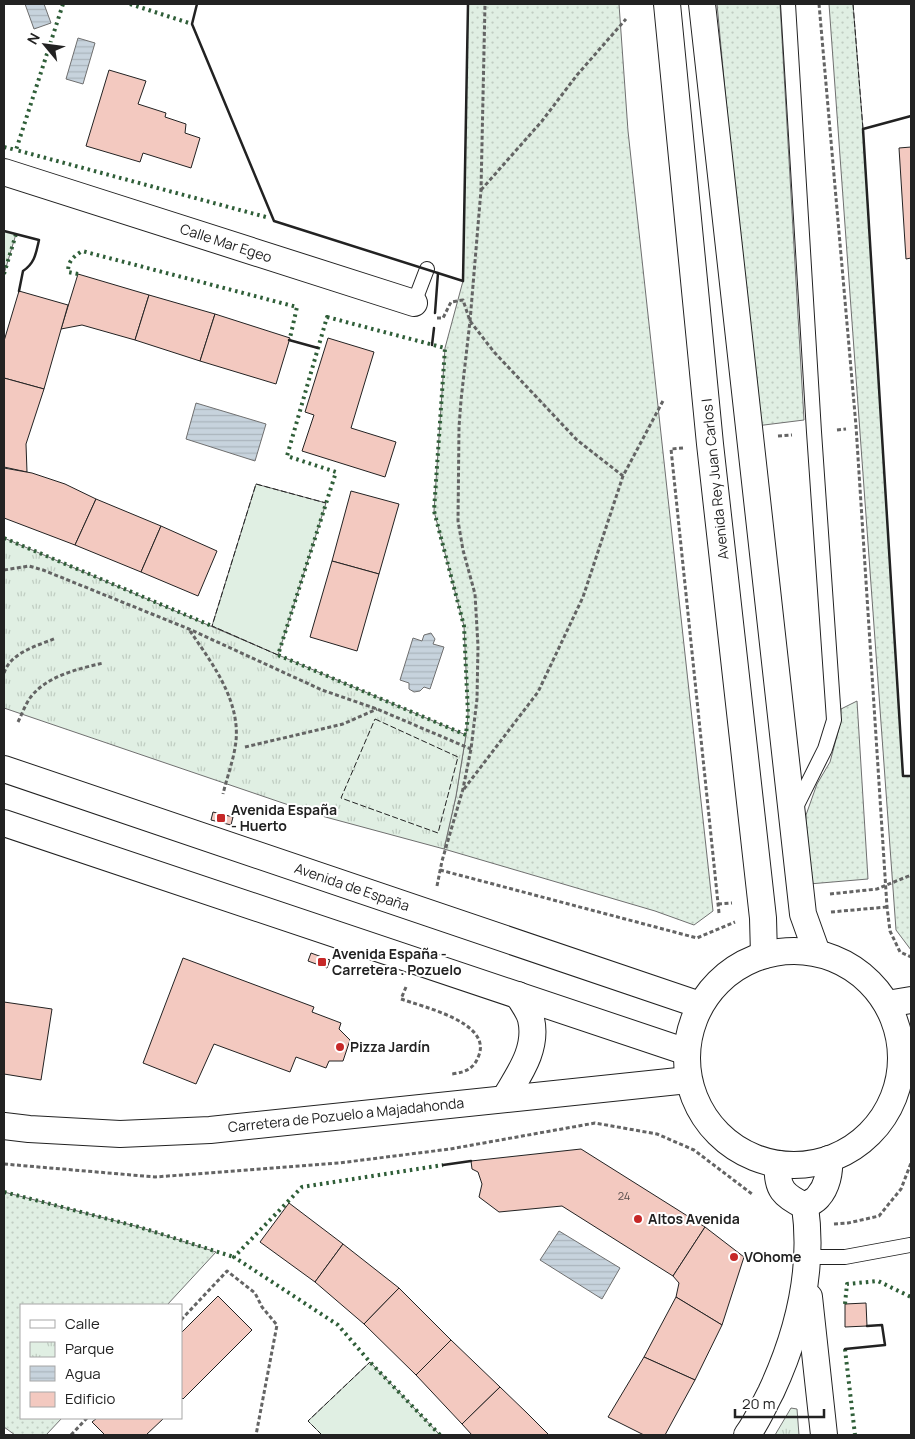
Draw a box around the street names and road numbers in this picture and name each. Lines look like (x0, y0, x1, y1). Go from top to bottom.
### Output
street label: Calle Mar Egeo (178, 219, 274, 266)
street label: Avenida Rey Juan Carlos I (697, 397, 732, 561)
street label: Avenida de España (292, 858, 412, 915)
street label: Carretera de Pozuelo a Majadahonda (227, 1093, 465, 1136)

